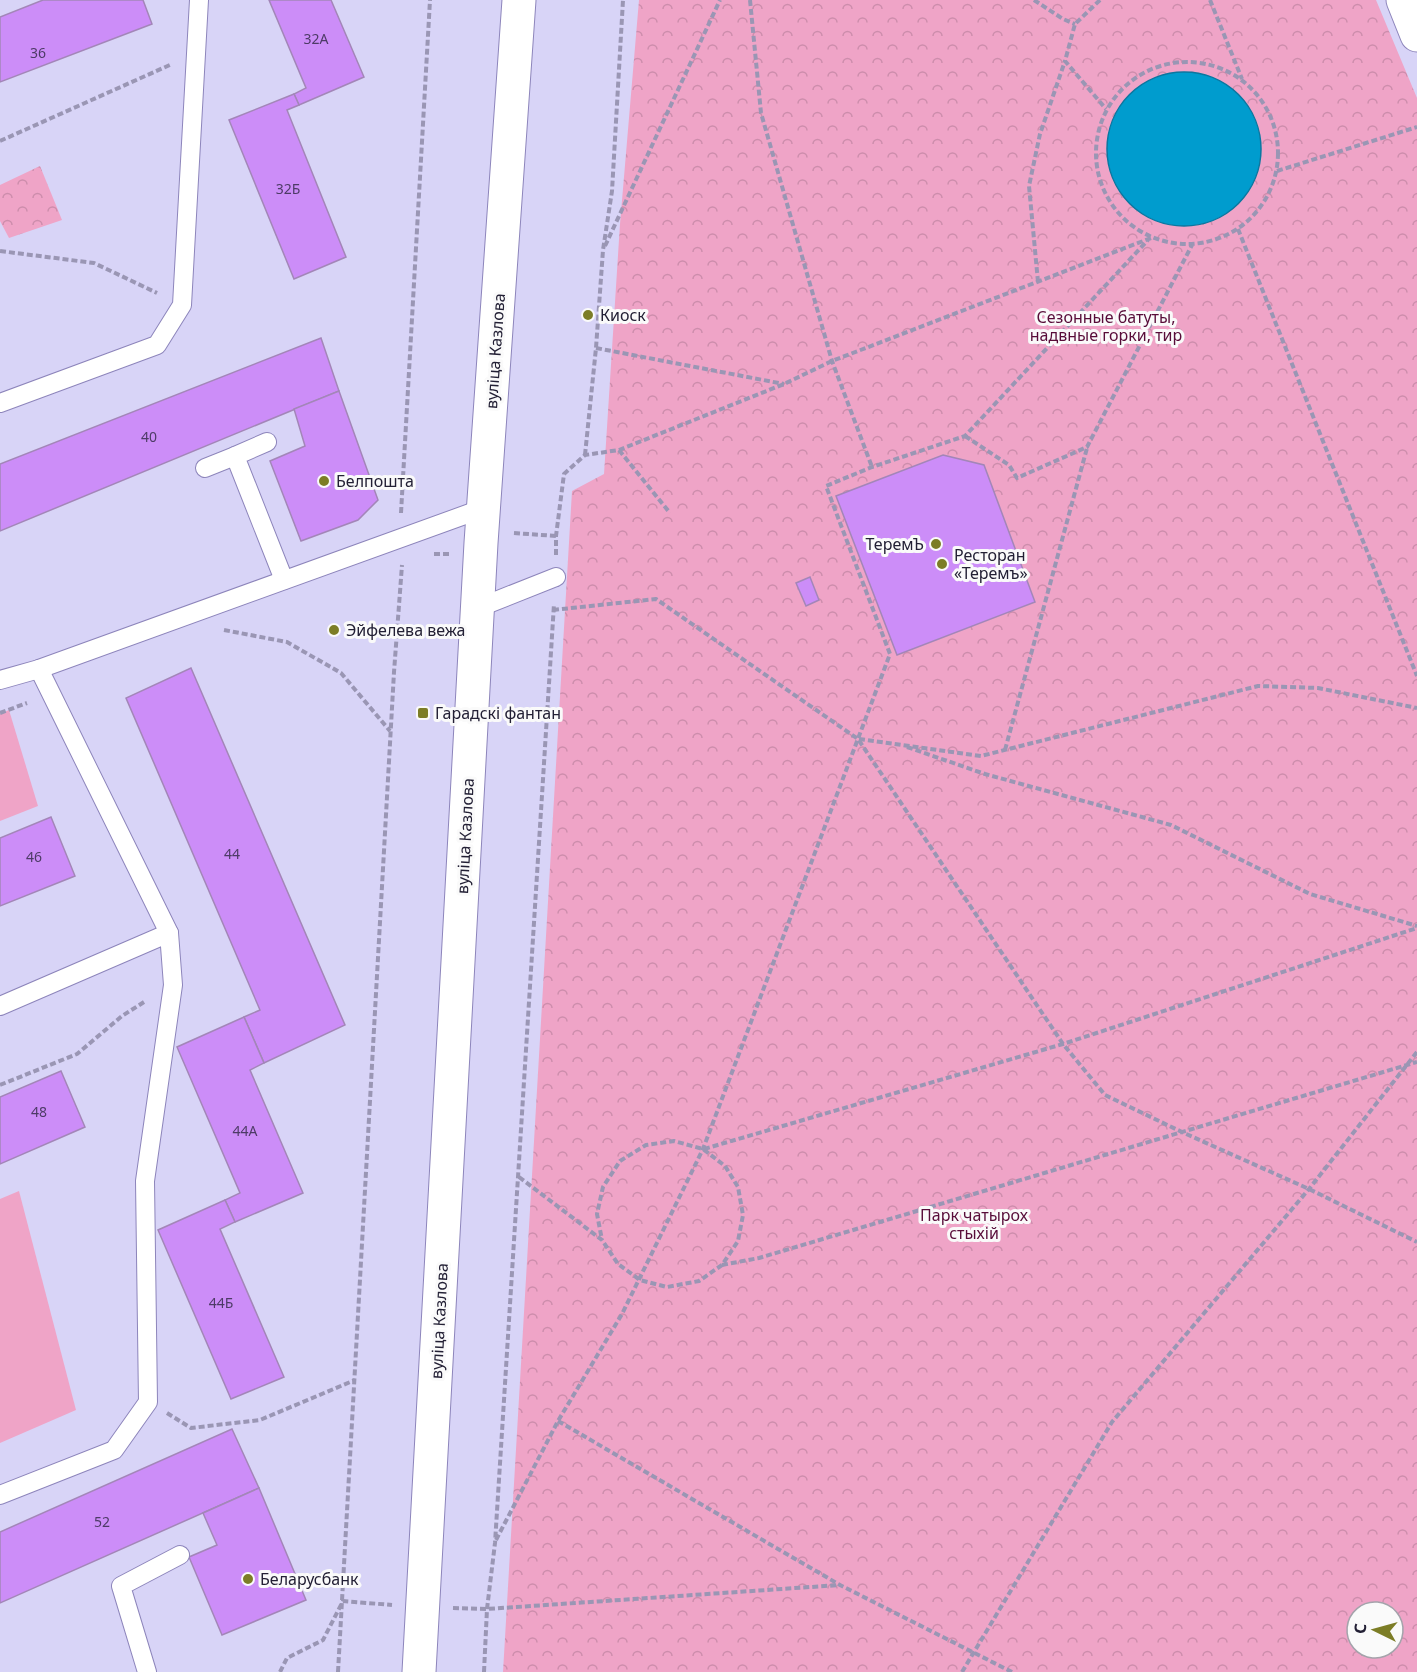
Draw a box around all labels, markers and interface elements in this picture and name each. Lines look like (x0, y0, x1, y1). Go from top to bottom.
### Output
house number: 32А (304, 29, 329, 48)
house number: 36 (30, 43, 46, 62)
house number: 32Б (276, 179, 300, 198)
street label: вуліца Казлова (480, 292, 510, 410)
place label: Киоск (600, 304, 646, 326)
park label: Сезонные батуты, надвные горки, тир (1030, 306, 1182, 346)
marker: Киоск (581, 308, 595, 322)
house number: 40 (141, 427, 157, 446)
place label: Белпошта (336, 470, 414, 492)
marker: Белпошта (317, 474, 331, 488)
place label: ТеремЪ (866, 533, 924, 555)
marker: ТеремЪ (929, 537, 943, 551)
place label: Ресторан «Теремъ» (954, 544, 1028, 584)
marker: Ресторан «Теремъ» (935, 557, 949, 571)
place label: Эйфелева вежа (346, 619, 465, 641)
marker: Эйфелева вежа (327, 623, 341, 637)
place label: Гарадскі фантан (435, 702, 561, 724)
marker: Гарадскі фантан (416, 706, 430, 720)
street label: вуліца Казлова (451, 778, 479, 894)
house number: 44 (224, 844, 240, 863)
house number: 46 (26, 847, 42, 866)
house number: 48 (31, 1102, 47, 1121)
house number: 44А (233, 1121, 258, 1140)
park label: Парк чатырох стыхій (920, 1204, 1029, 1244)
street label: вуліца Казлова (425, 1263, 453, 1379)
house number: 44Б (209, 1293, 233, 1312)
house number: 52 (94, 1512, 110, 1531)
place label: Беларусбанк (260, 1568, 359, 1590)
marker: Беларусбанк (241, 1572, 255, 1586)
north arrow (1345, 1600, 1405, 1660)
text: С (1349, 1623, 1371, 1635)

